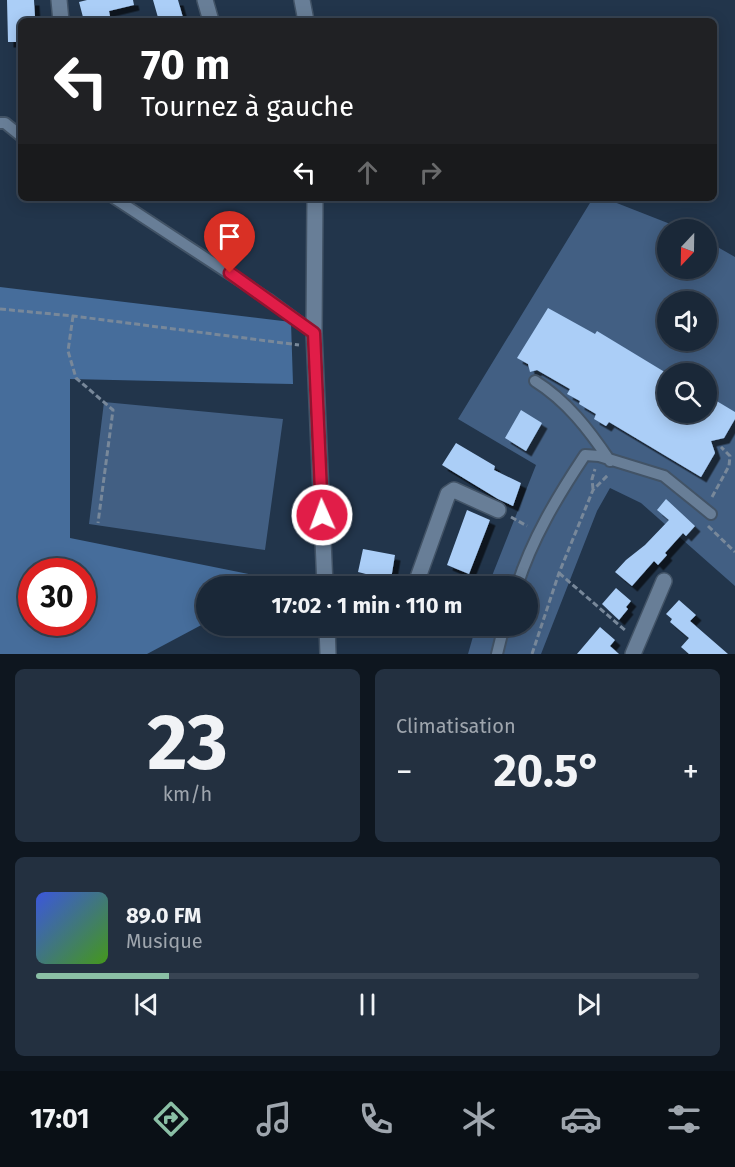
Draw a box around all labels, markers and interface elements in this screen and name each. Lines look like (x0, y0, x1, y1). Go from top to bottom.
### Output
text: 70 m (141, 40, 230, 90)
icon: left (42, 42, 120, 120)
text: Tournez à gauche (141, 91, 354, 123)
icon: left (288, 156, 321, 189)
icon: ahead (351, 156, 384, 189)
icon: right (414, 156, 447, 189)
pin (204, 211, 255, 273)
north arrow (657, 219, 717, 279)
map controls (657, 219, 717, 423)
icon: arrive (213, 220, 246, 253)
button: sound (657, 291, 717, 351)
button: search (657, 363, 717, 423)
position arrow (290, 483, 354, 547)
speed limit sign: 30 (18, 558, 96, 636)
text: 17:02 · 1 min · 110 m (272, 592, 462, 619)
text: 23 (147, 696, 228, 790)
text: Climatisation (396, 714, 516, 738)
text: 20.5° (494, 744, 602, 798)
text: − (396, 752, 413, 792)
text: + (683, 752, 699, 792)
text: km/h (163, 782, 212, 806)
text: 89.0 FM (126, 902, 201, 929)
text: Musique (126, 929, 203, 953)
icon: previous (130, 988, 163, 1021)
icon: pause (351, 988, 384, 1021)
icon: next (572, 988, 605, 1021)
icon: directions (150, 1098, 192, 1140)
icon: music (253, 1098, 295, 1140)
icon: phone (355, 1098, 397, 1140)
icon: climate (458, 1098, 500, 1140)
icon: car (560, 1098, 602, 1140)
icon: filters (663, 1098, 705, 1140)
text: 17:01 (30, 1103, 90, 1135)

